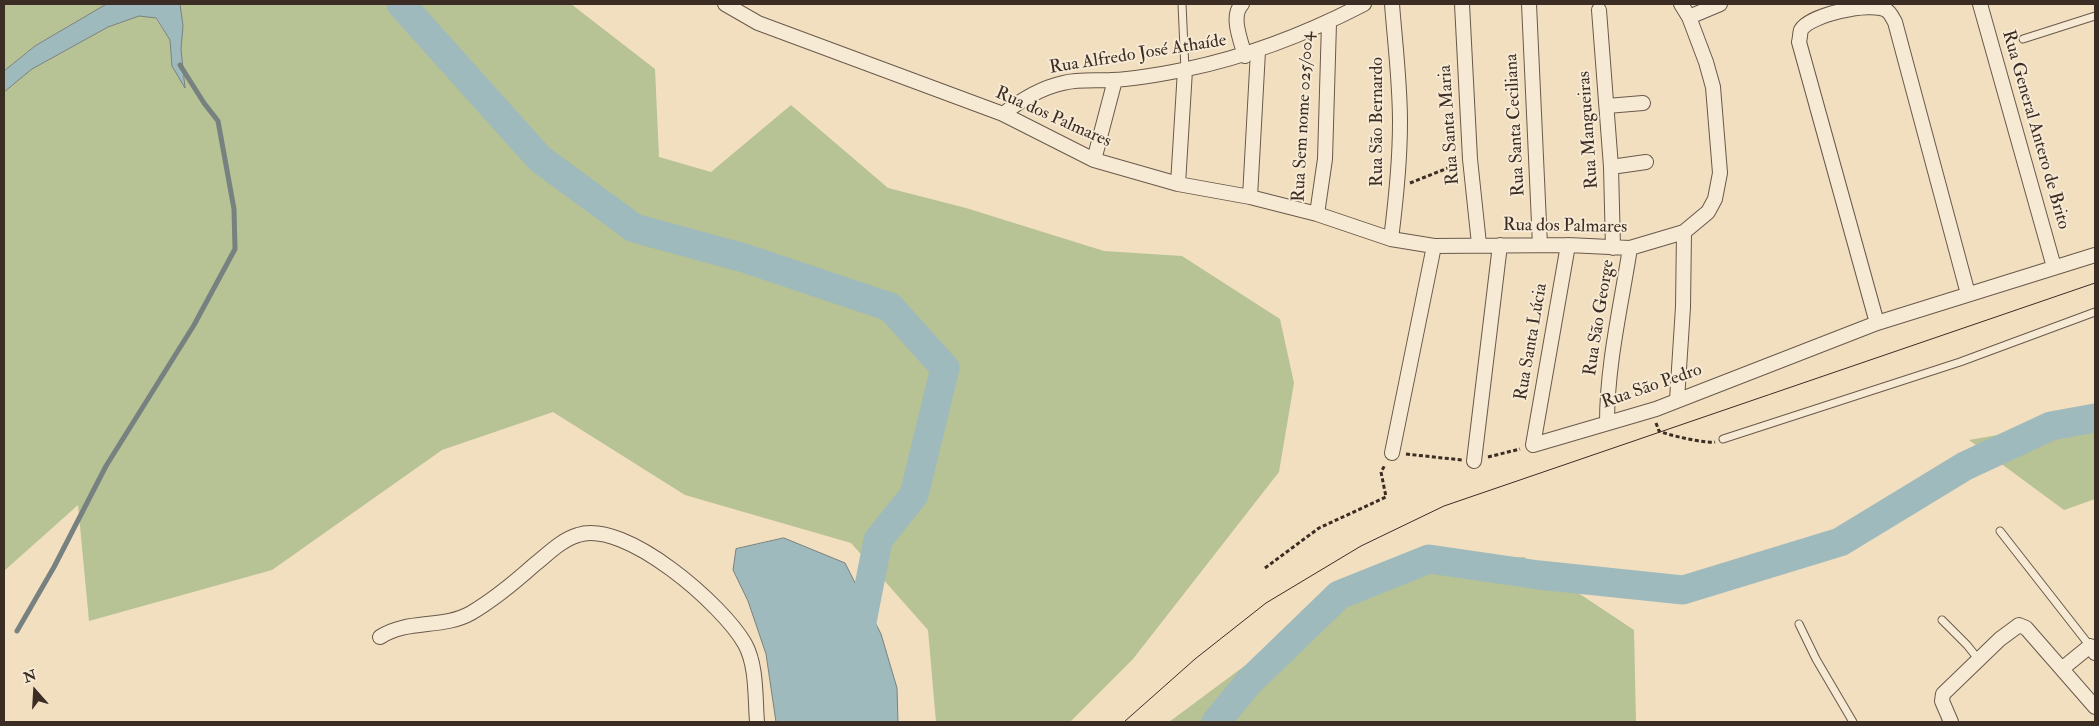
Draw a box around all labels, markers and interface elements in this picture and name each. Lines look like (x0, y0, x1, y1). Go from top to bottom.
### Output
street label: Rua General Antero de Brito (1996, 28, 2074, 232)
street label: Rua Alfredo José Athaíde (1048, 30, 1228, 80)
street label: Rua Sem nome 025/004 (1289, 31, 1319, 203)
street label: Rua Santa Ceciliana (1501, 53, 1531, 197)
street label: Rua São Bernardo (1367, 57, 1389, 187)
street label: Rua Santa Maria (1435, 64, 1465, 186)
street label: Rua Mangueiras (1574, 70, 1604, 190)
street label: Rua dos Palmares (992, 83, 1114, 153)
street label: Rua dos Palmares (1503, 215, 1627, 239)
street label: Rua São George (1580, 258, 1620, 378)
street label: Rua Santa Lúcia (1511, 282, 1553, 402)
street label: Rua São Pedro (1599, 360, 1705, 414)
north arrow (10, 666, 60, 716)
text: N (21, 666, 39, 686)

